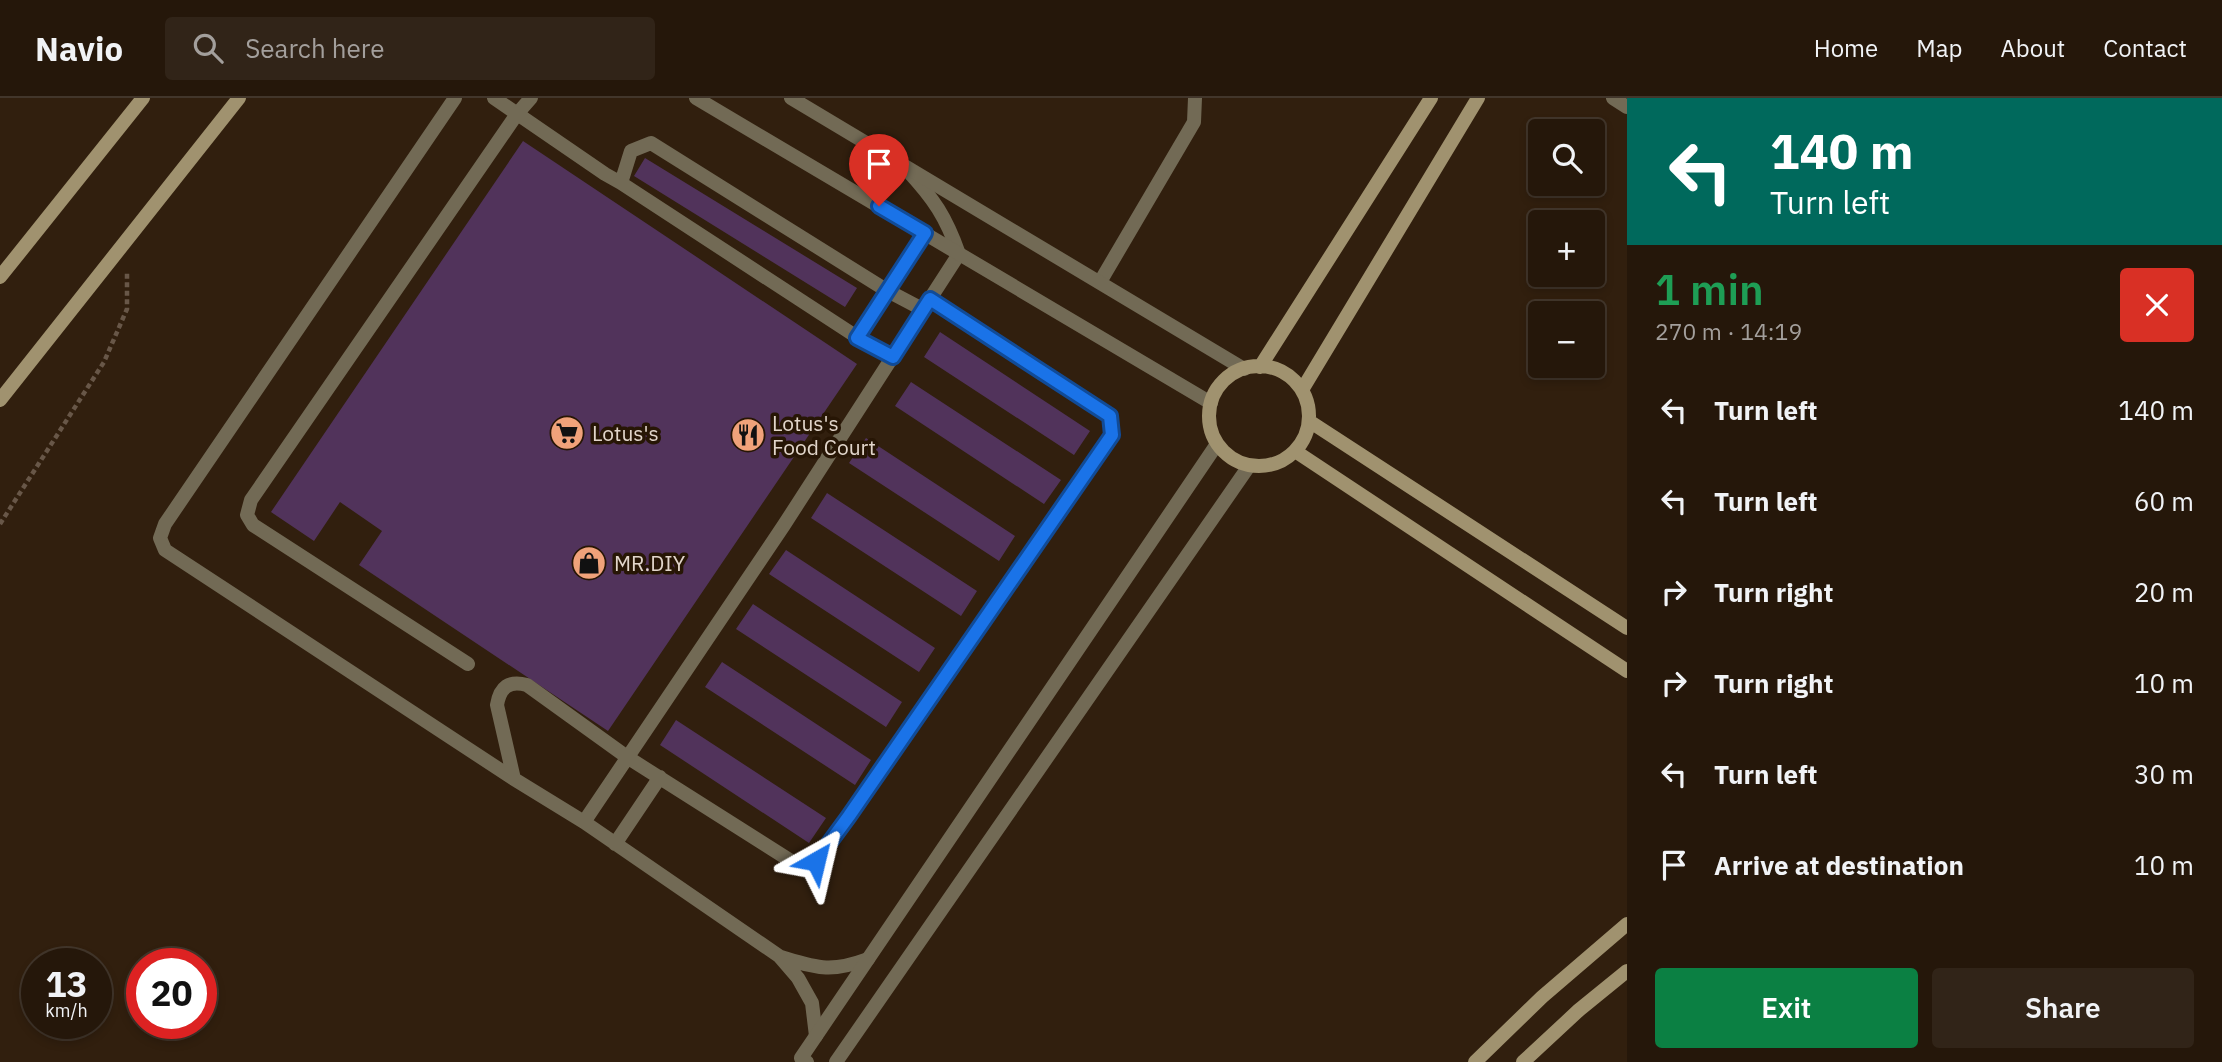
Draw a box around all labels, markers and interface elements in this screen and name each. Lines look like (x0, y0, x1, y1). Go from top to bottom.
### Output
search box (165, 17, 655, 80)
text: Navio (35, 27, 123, 70)
icon: search (189, 29, 227, 67)
text: Search here (245, 31, 385, 65)
text: Home (1814, 32, 1878, 64)
text: Map (1916, 32, 1962, 64)
text: About (2000, 32, 2065, 64)
text: Contact (2103, 32, 2187, 64)
map controls (1528, 119, 1605, 378)
button: search (1528, 119, 1605, 196)
text: 140 m (1770, 119, 1914, 182)
icon: left (1655, 126, 1746, 217)
pin (849, 134, 909, 206)
icon: arrive (860, 145, 898, 183)
text: Turn left (1770, 181, 1890, 223)
button: + (1528, 210, 1605, 287)
text: 1 min (1655, 262, 1764, 317)
button: close (2120, 268, 2194, 342)
button: − (1528, 301, 1605, 378)
text: 270 m · 14:19 (1655, 316, 1802, 346)
icon: left (1655, 391, 1693, 429)
text: Turn left (1714, 393, 1817, 427)
text: 140 m (2118, 393, 2194, 427)
place label: Lotus's Food Court (772, 409, 876, 461)
supermarket icon: Lotus's (548, 414, 586, 452)
restaurant icon: Lotus's Food Court (729, 416, 767, 454)
place label: Lotus's (592, 419, 659, 447)
icon: left (1655, 482, 1693, 520)
text: Turn left (1714, 484, 1817, 518)
text: 60 m (2134, 484, 2194, 518)
shop icon: MR.DIY (570, 544, 608, 582)
place label: MR.DIY (614, 549, 686, 577)
icon: right (1655, 573, 1693, 611)
text: Turn right (1714, 575, 1833, 609)
text: 20 m (2134, 575, 2194, 609)
icon: right (1655, 664, 1693, 702)
text: Turn right (1714, 666, 1833, 700)
text: 10 m (2134, 666, 2194, 700)
icon: left (1655, 755, 1693, 793)
text: Turn left (1714, 757, 1817, 791)
text: 30 m (2134, 757, 2194, 791)
position arrow (779, 824, 853, 898)
icon: arrive (1655, 846, 1693, 884)
text: Arrive at destination (1714, 848, 1964, 882)
text: 10 m (2134, 848, 2194, 882)
speed limit sign: 20 (126, 948, 217, 1039)
text: 13 (45, 961, 88, 1007)
button: Exit (1655, 968, 1918, 1048)
button: Share (1932, 968, 2194, 1048)
text: km/h (45, 999, 88, 1022)

